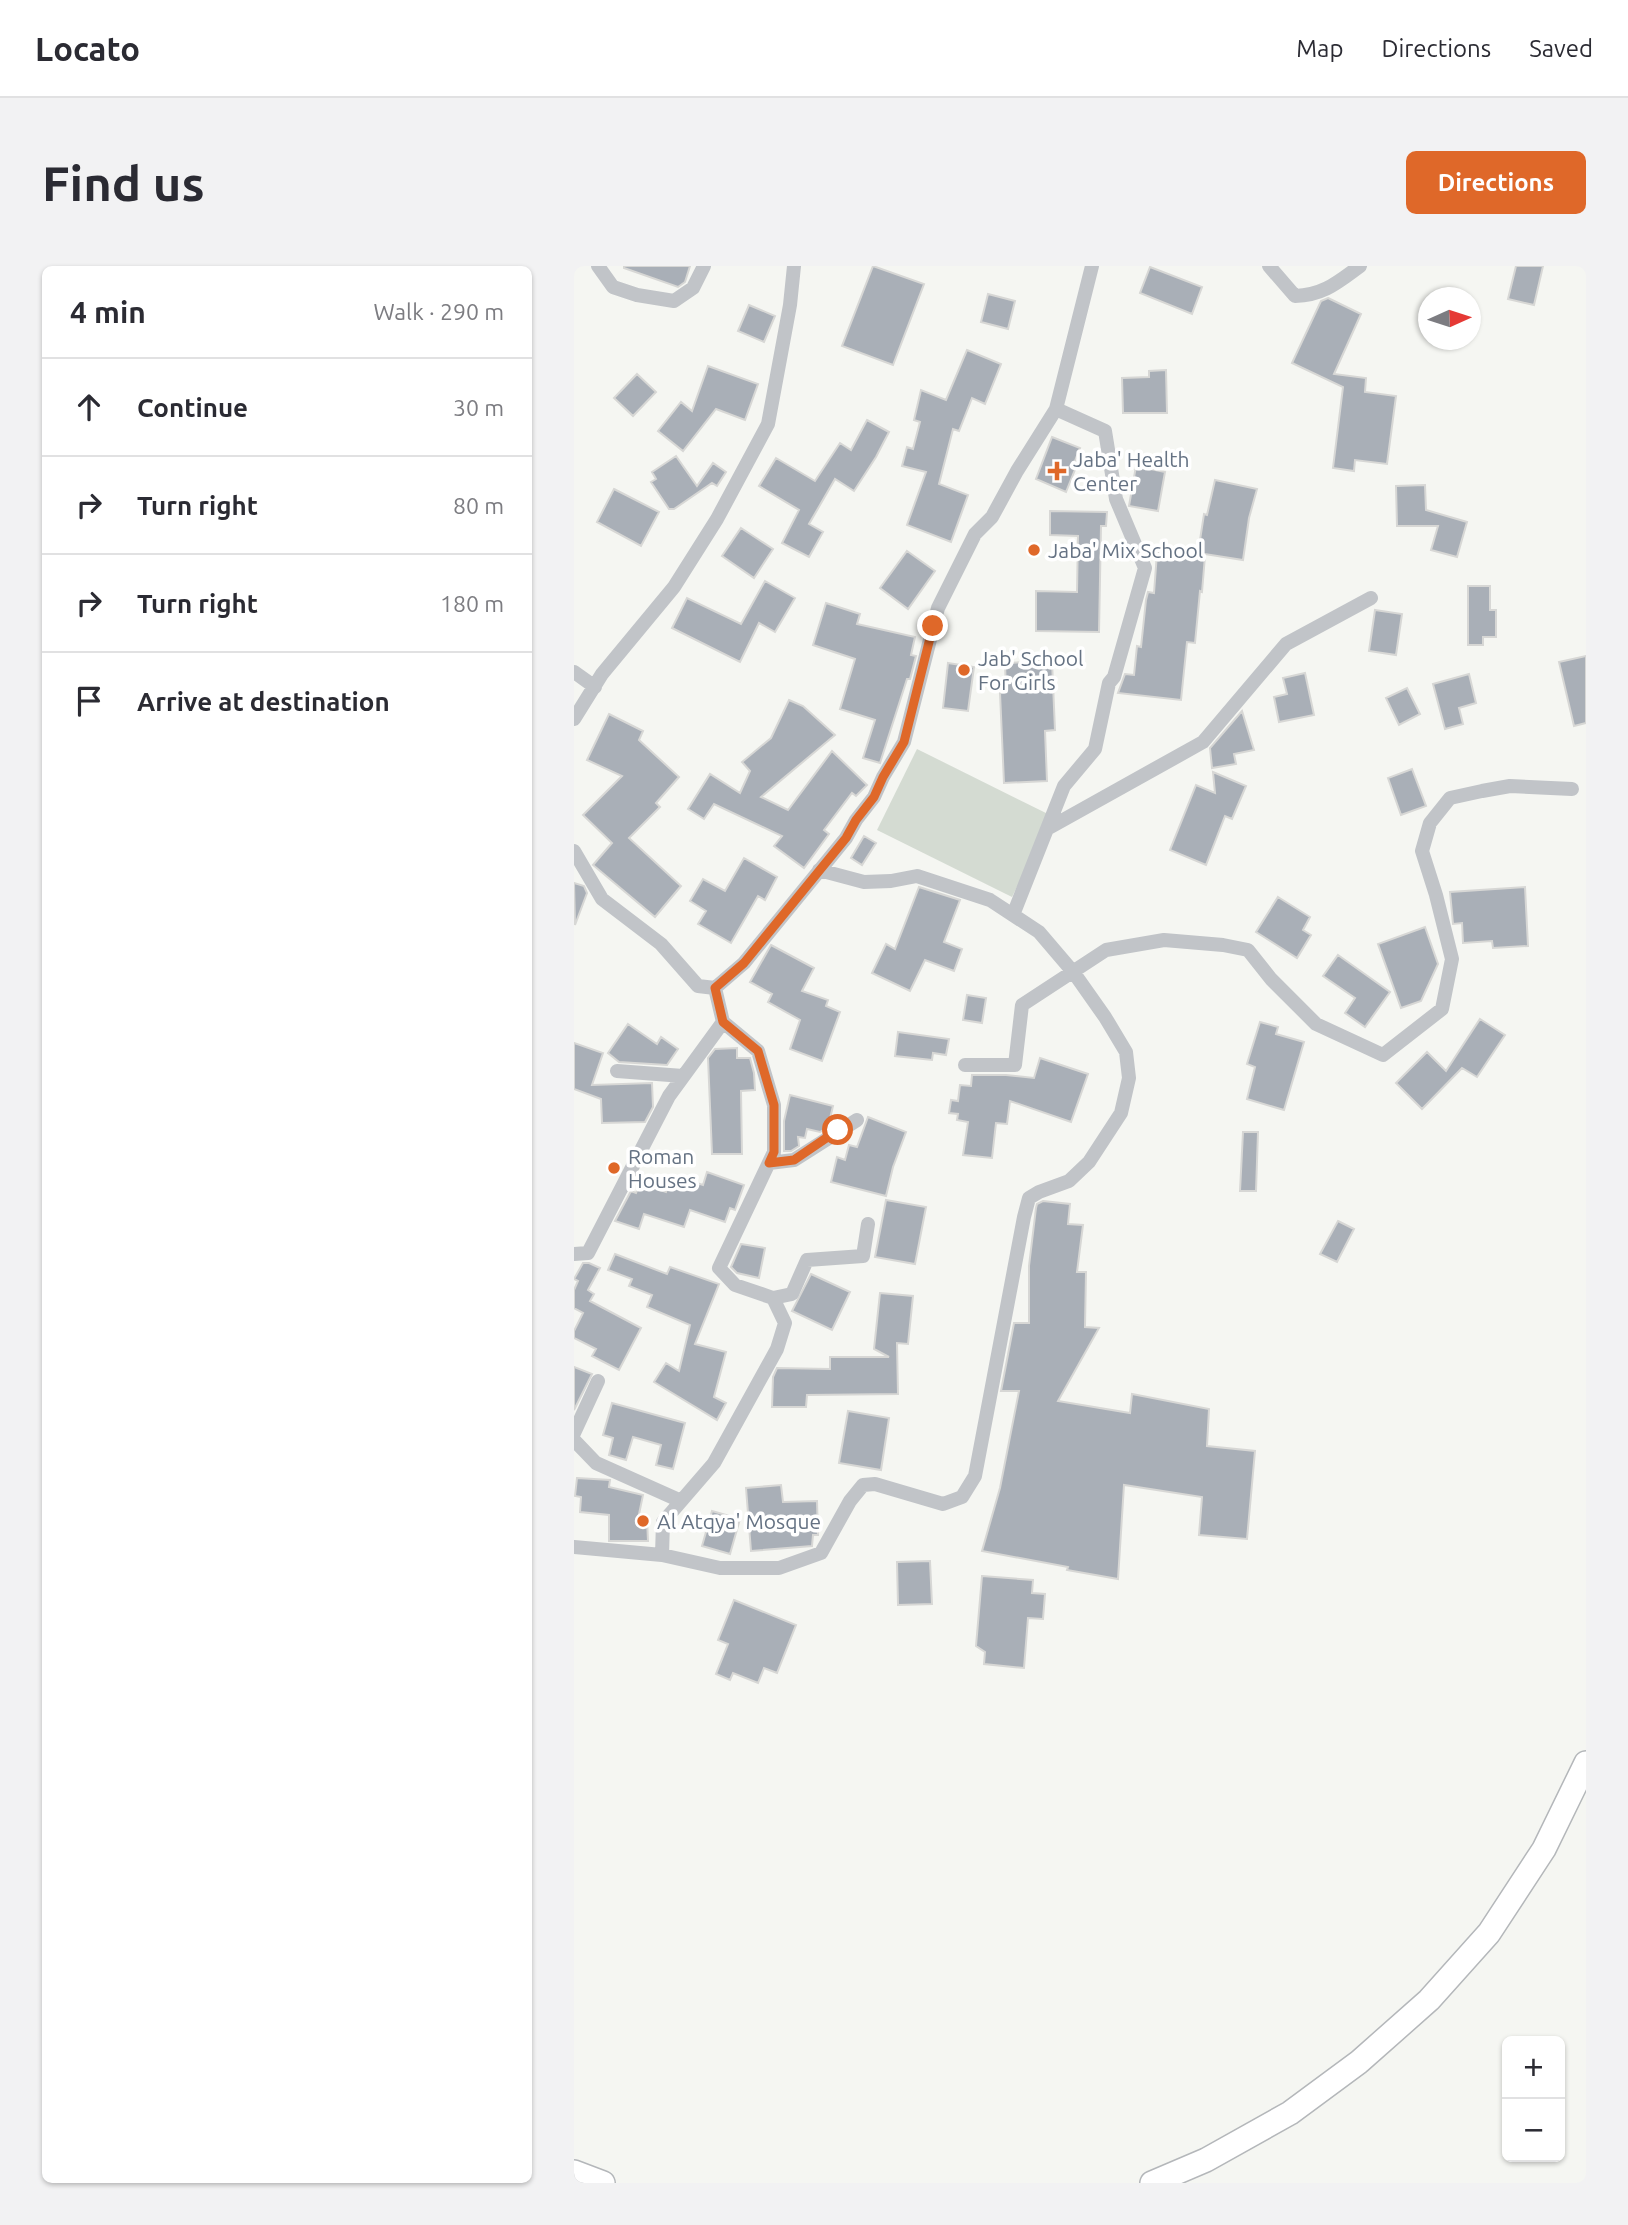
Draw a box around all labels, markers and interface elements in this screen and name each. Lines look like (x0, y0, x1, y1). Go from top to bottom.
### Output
text: Locato (35, 30, 140, 67)
text: Map (1296, 35, 1343, 62)
text: Directions (1381, 35, 1491, 62)
text: Saved (1529, 35, 1593, 62)
button: Directions (1406, 151, 1586, 214)
text: Find us (42, 155, 205, 210)
north arrow (1418, 287, 1481, 350)
text: 4 min (70, 295, 146, 329)
text: Walk · 290 m (373, 299, 504, 324)
icon: ahead (70, 388, 108, 426)
text: Continue (137, 393, 248, 422)
text: 30 m (453, 395, 504, 420)
place label: Jaba' Health Center (1073, 447, 1190, 495)
marker: Jaba' Health Center (1047, 461, 1067, 481)
icon: right (70, 486, 108, 524)
text: Turn right (137, 491, 258, 520)
text: 80 m (453, 493, 504, 518)
place label: Jaba' Mix School (1048, 538, 1203, 562)
marker: Jaba' Mix School (1026, 542, 1042, 558)
icon: right (70, 584, 108, 622)
text: Turn right (137, 589, 258, 618)
text: 180 m (440, 591, 504, 616)
route end (917, 610, 948, 641)
place label: Jab' School For Girls (978, 646, 1084, 694)
marker: Jab' School For Girls (956, 662, 972, 678)
icon: arrive (70, 682, 108, 720)
text: Arrive at destination (137, 687, 390, 716)
route start (822, 1114, 853, 1145)
place label: Roman Houses (628, 1144, 697, 1192)
marker: Roman Houses (606, 1160, 622, 1176)
place label: Al Atqya' Mosque (657, 1509, 821, 1533)
marker: Al Atqya' Mosque (635, 1513, 651, 1529)
map controls (1502, 2036, 1565, 2162)
button: + (1502, 2036, 1565, 2099)
button: − (1502, 2099, 1565, 2162)

